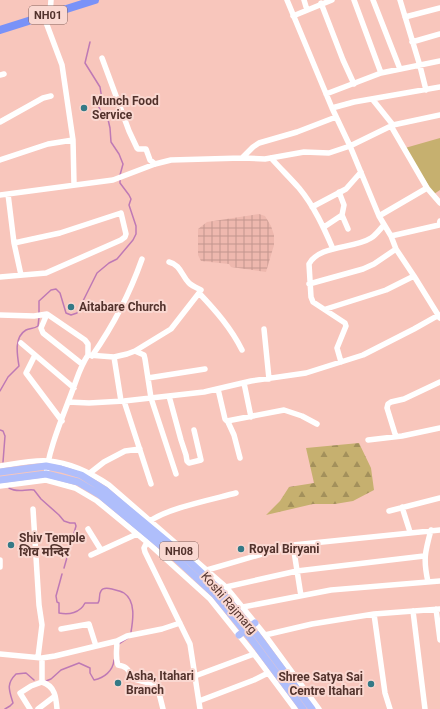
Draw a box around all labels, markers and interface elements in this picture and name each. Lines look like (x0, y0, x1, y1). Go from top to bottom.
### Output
road number: NH01 (29, 6, 67, 24)
place label: Munch Food Service (92, 94, 159, 122)
marker: Munch Food Service (79, 103, 89, 113)
place label: Aitabare Church (79, 300, 166, 314)
marker: Aitabare Church (66, 302, 76, 312)
place label: Shiv Temple शिव मन्दिर (19, 531, 86, 559)
marker: Shiv Temple शिव मन्दिर (6, 540, 16, 550)
road number: NH08 (160, 542, 198, 560)
place label: Royal Biryani (249, 542, 320, 556)
marker: Royal Biryani (236, 544, 246, 554)
street label: Koshi Rajmarg (198, 569, 260, 637)
place label: Asha, Itahari Branch (126, 669, 194, 697)
place label: Shree Satya Sai Centre Itahari (278, 670, 363, 698)
marker: Asha, Itahari Branch (113, 678, 123, 688)
marker: Shree Satya Sai Centre Itahari (366, 679, 376, 689)

